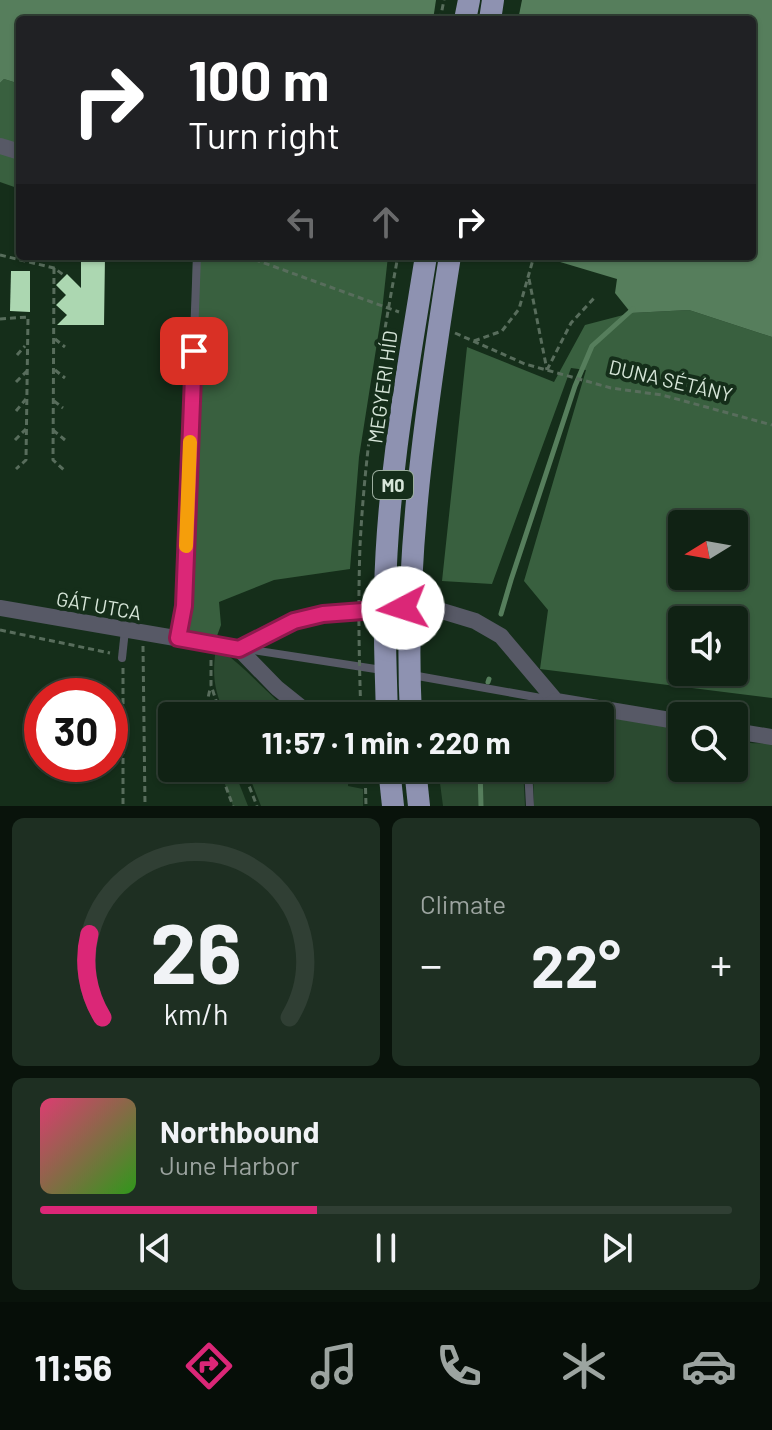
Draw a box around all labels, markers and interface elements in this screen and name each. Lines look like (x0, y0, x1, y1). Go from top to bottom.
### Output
text: 100 m (188, 45, 330, 112)
icon: right (56, 48, 160, 152)
text: Turn right (188, 113, 340, 156)
icon: left (280, 200, 324, 244)
icon: ahead (364, 200, 408, 244)
icon: right (448, 200, 492, 244)
pin (160, 317, 228, 385)
icon: arrive (172, 329, 216, 373)
street label: MEGYERI HÍD (362, 329, 402, 445)
street label: DUNA SÉTÁNY (607, 354, 735, 406)
road number: M0 (373, 471, 413, 499)
north arrow (668, 510, 748, 590)
map controls (668, 510, 748, 782)
position arrow (361, 566, 445, 650)
street label: GÁT UTCA (55, 586, 143, 624)
button: sound (668, 606, 748, 686)
speed limit sign: 30 (24, 678, 128, 782)
button: search (668, 702, 748, 782)
text: 11:57 · 1 min · 220 m (262, 724, 511, 760)
text: Climate (420, 888, 506, 919)
text: 26 (150, 901, 242, 1001)
text: 22° (531, 928, 621, 1000)
text: − (420, 937, 442, 990)
text: + (710, 937, 732, 990)
text: km/h (164, 996, 228, 1031)
text: Northbound (160, 1113, 319, 1149)
text: June Harbor (160, 1149, 299, 1180)
icon: previous (133, 1226, 177, 1270)
icon: pause (364, 1226, 408, 1270)
icon: next (595, 1226, 639, 1270)
icon: directions (181, 1338, 237, 1394)
icon: music (306, 1338, 362, 1394)
icon: phone (431, 1338, 487, 1394)
icon: climate (556, 1338, 612, 1394)
icon: car (681, 1338, 737, 1394)
text: 11:56 (35, 1345, 112, 1388)

